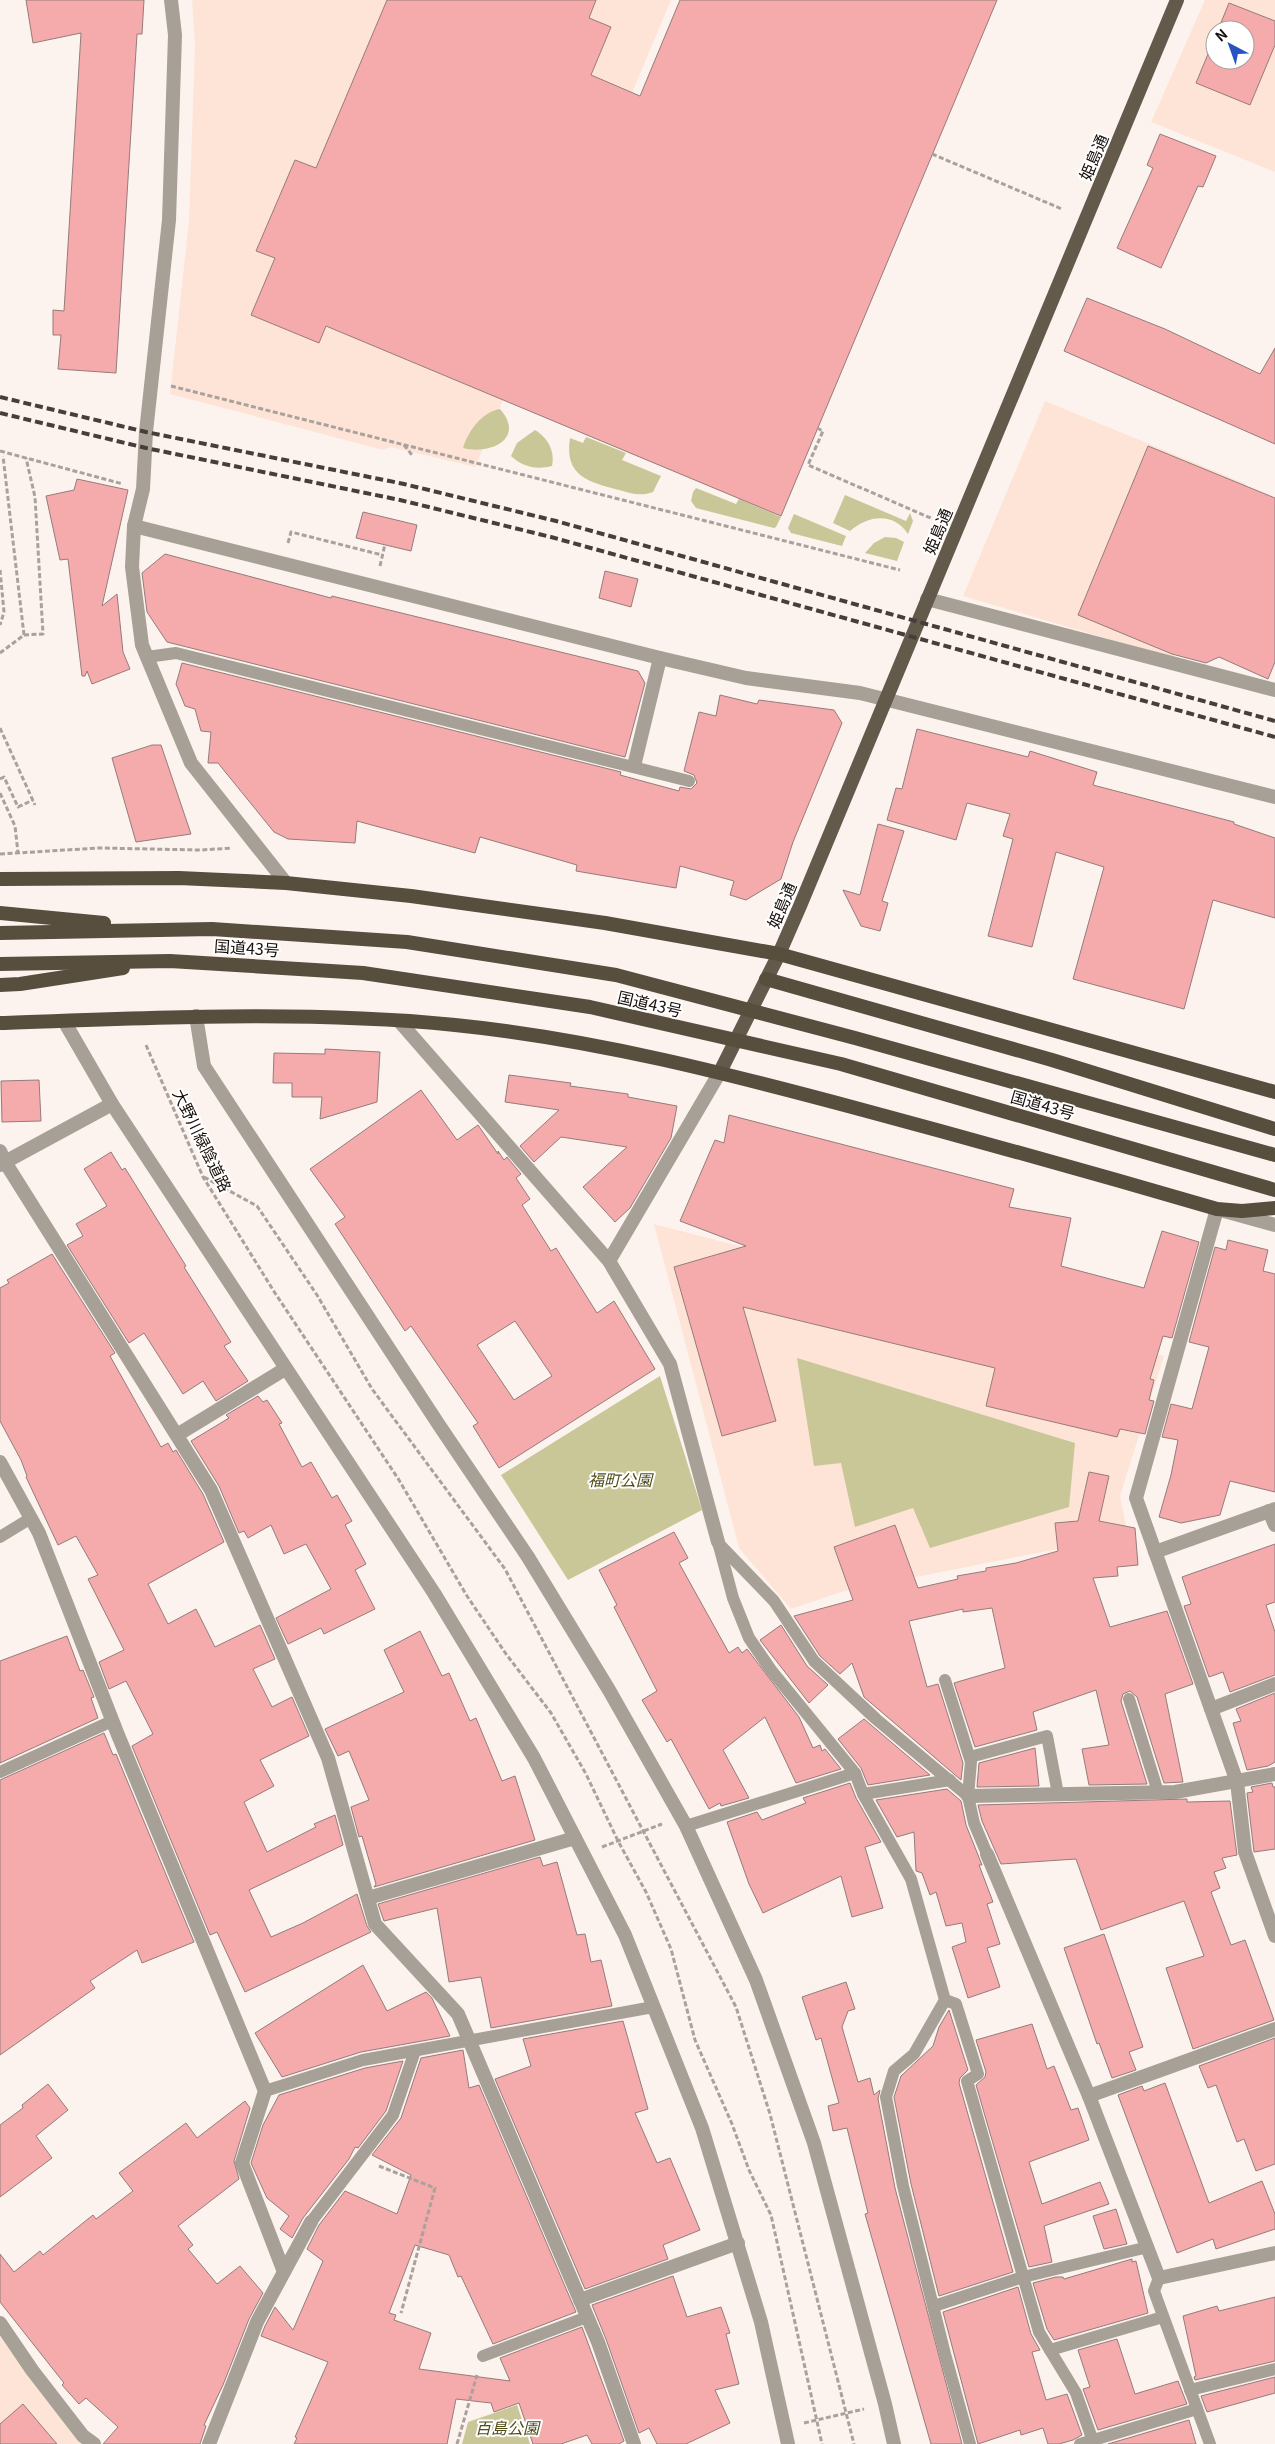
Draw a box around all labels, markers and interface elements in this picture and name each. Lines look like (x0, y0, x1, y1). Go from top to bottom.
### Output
north arrow (1205, 20, 1255, 70)
text: N (1210, 23, 1231, 45)
street label: 姫島通 (1073, 130, 1113, 184)
street label: 姫島通 (917, 504, 957, 558)
street label: 姫島通 (761, 878, 801, 932)
street label: 国道43号 (213, 933, 281, 961)
street label: 国道43号 (615, 984, 685, 1022)
street label: 国道43号 (1008, 1083, 1078, 1125)
street label: 大野川緑陰道路 (168, 1084, 238, 1196)
park label: 福町公園 (588, 1467, 654, 1491)
park label: 百島公園 (475, 2415, 541, 2439)

